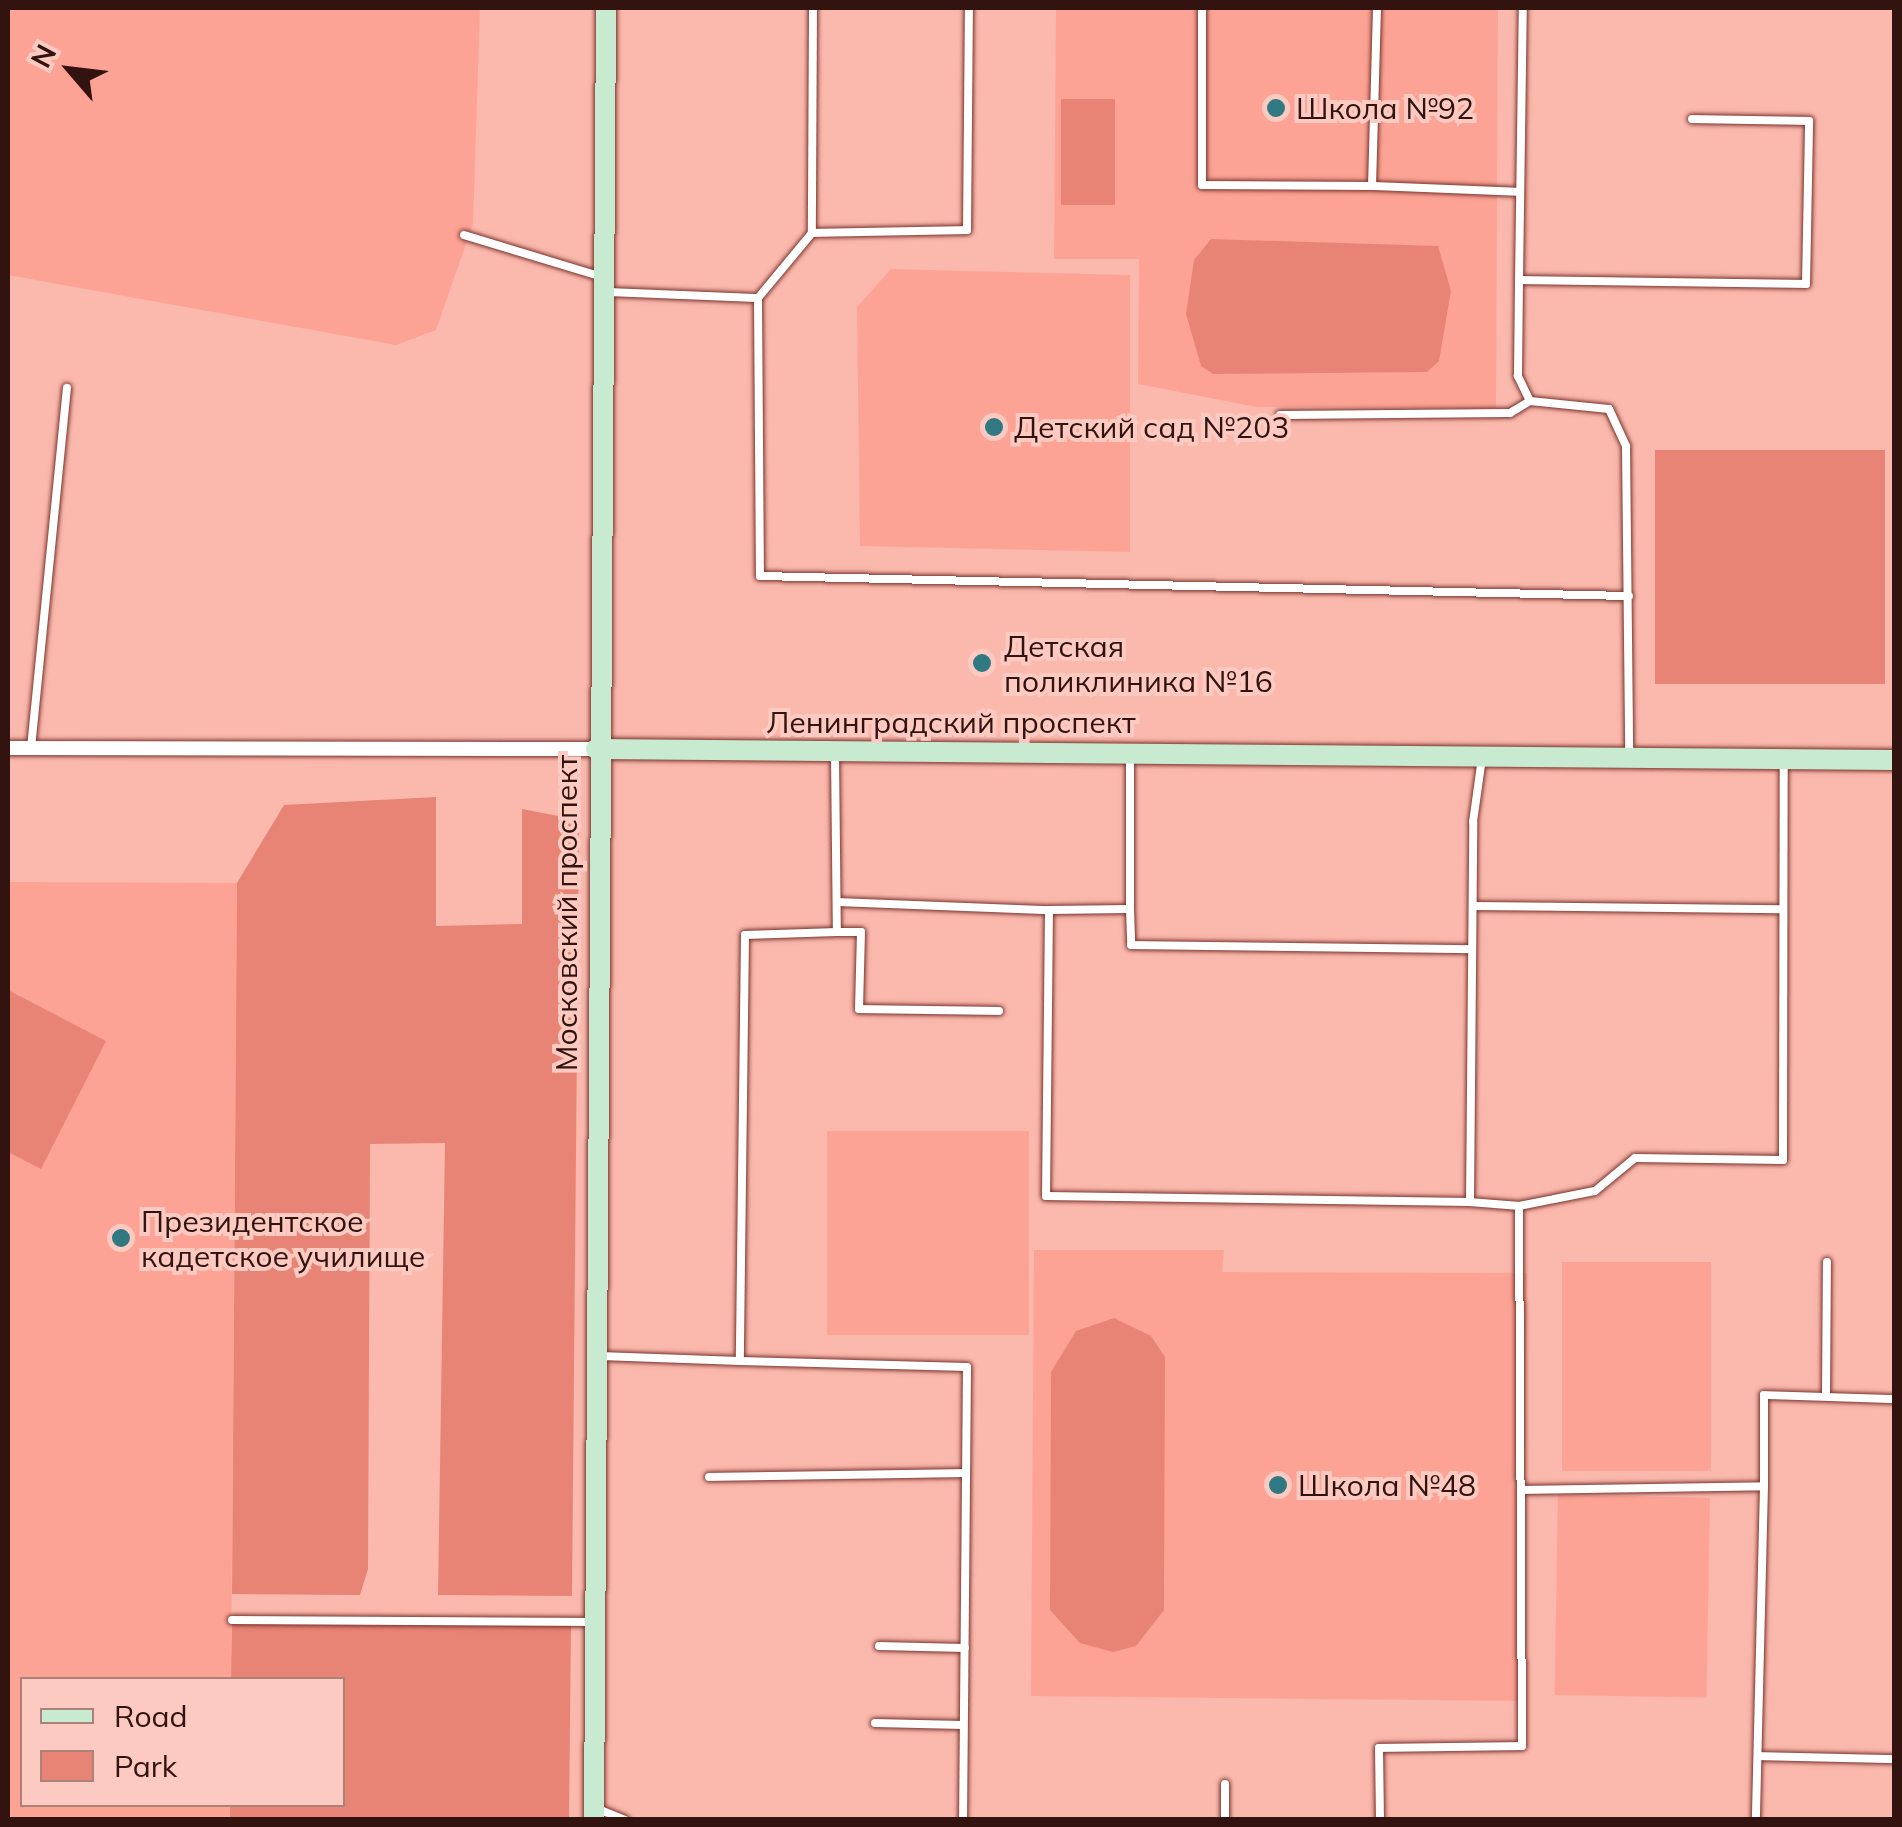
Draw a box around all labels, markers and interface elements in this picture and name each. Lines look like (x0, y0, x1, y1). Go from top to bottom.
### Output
north arrow (20, 20, 120, 120)
text: N (23, 38, 63, 73)
place label: Школа №92 (1296, 90, 1474, 126)
marker: Школа №92 (1265, 97, 1287, 119)
place label: Детский сад №203 (1014, 409, 1289, 445)
marker: Детский сад №203 (983, 416, 1005, 438)
place label: Детская поликлиника №16 (1004, 628, 1273, 698)
marker: Детская поликлиника №16 (969, 650, 995, 676)
street label: Ленинградский проспект (766, 704, 1136, 740)
street label: Московский проспект (548, 755, 584, 1071)
place label: Президентское кадетское училище (141, 1203, 425, 1274)
marker: Президентское кадетское училище (110, 1227, 132, 1249)
place label: Школа №48 (1298, 1467, 1476, 1503)
marker: Школа №48 (1267, 1474, 1289, 1496)
legend (20, 1677, 345, 1807)
text: Road (114, 1697, 188, 1735)
text: Park (114, 1747, 177, 1785)

